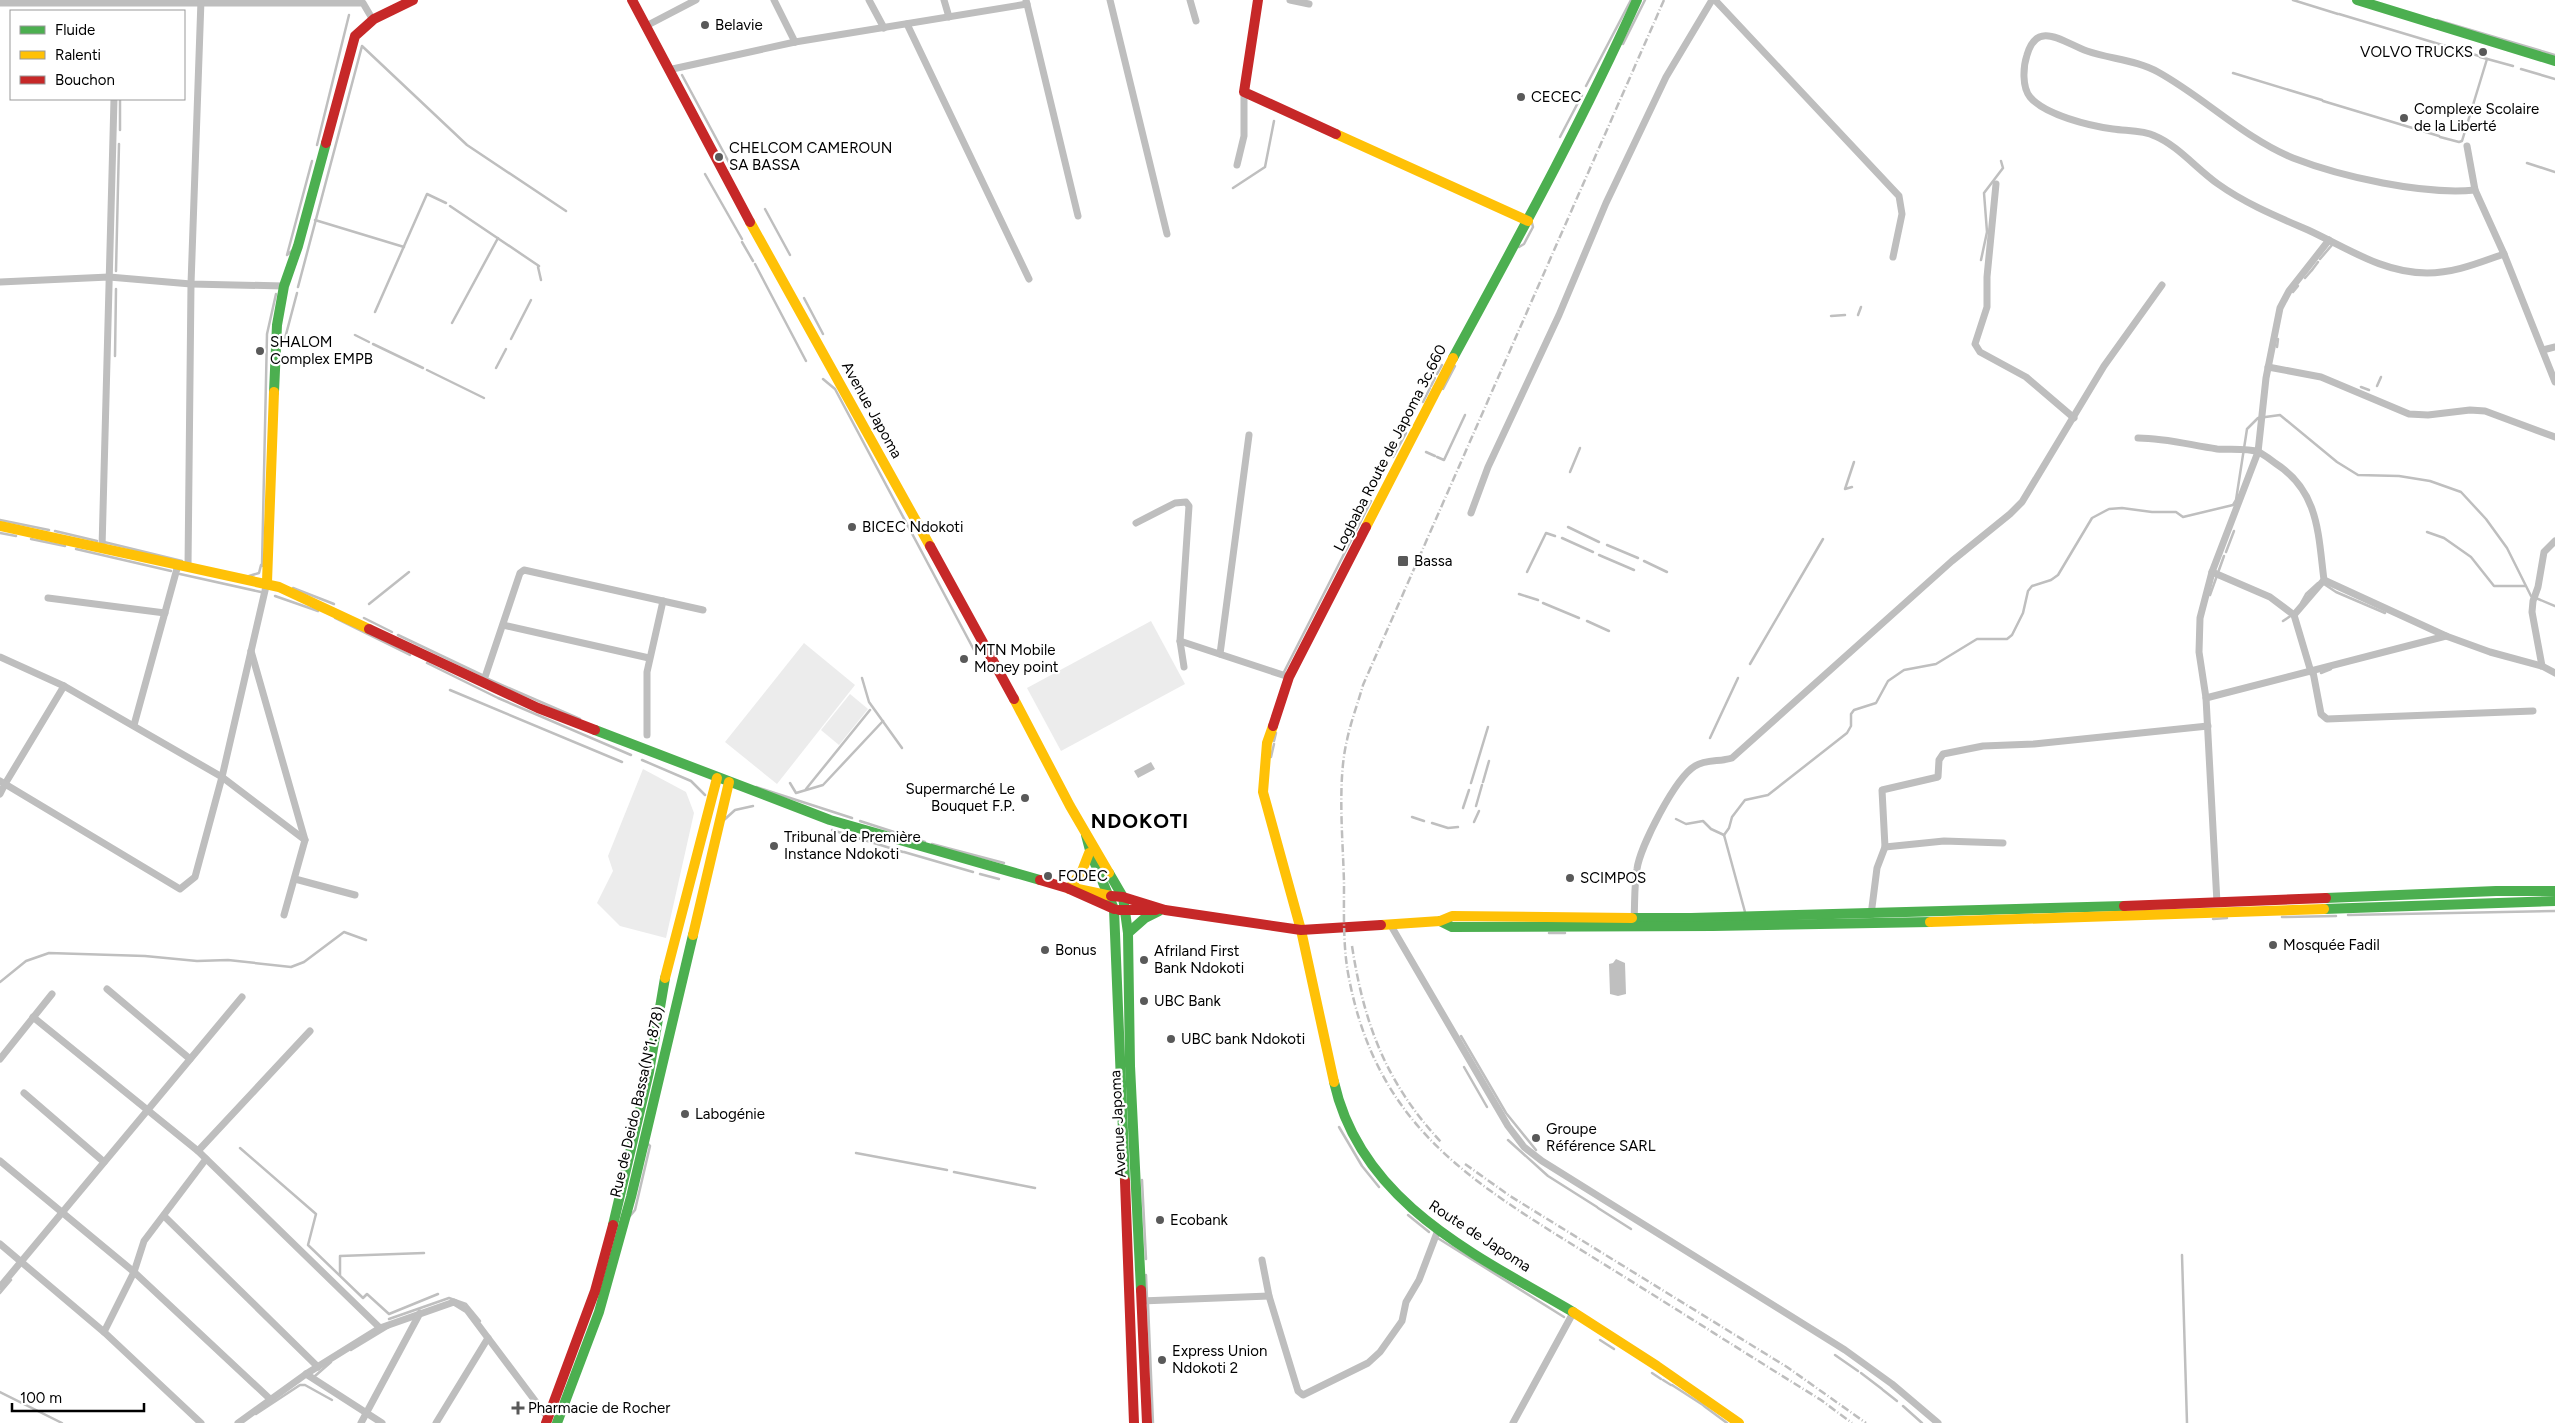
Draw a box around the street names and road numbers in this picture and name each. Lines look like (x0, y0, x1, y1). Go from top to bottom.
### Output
street label: Logbaba Route de Japoma 3c.660 (1330, 342, 1450, 554)
street label: Avenue Japoma (838, 358, 906, 462)
street label: Rue de Deido Bassa(N°1.878) (606, 1005, 668, 1199)
street label: Avenue Japoma (1106, 1070, 1130, 1178)
street label: Route de Japoma (1426, 1196, 1534, 1276)

